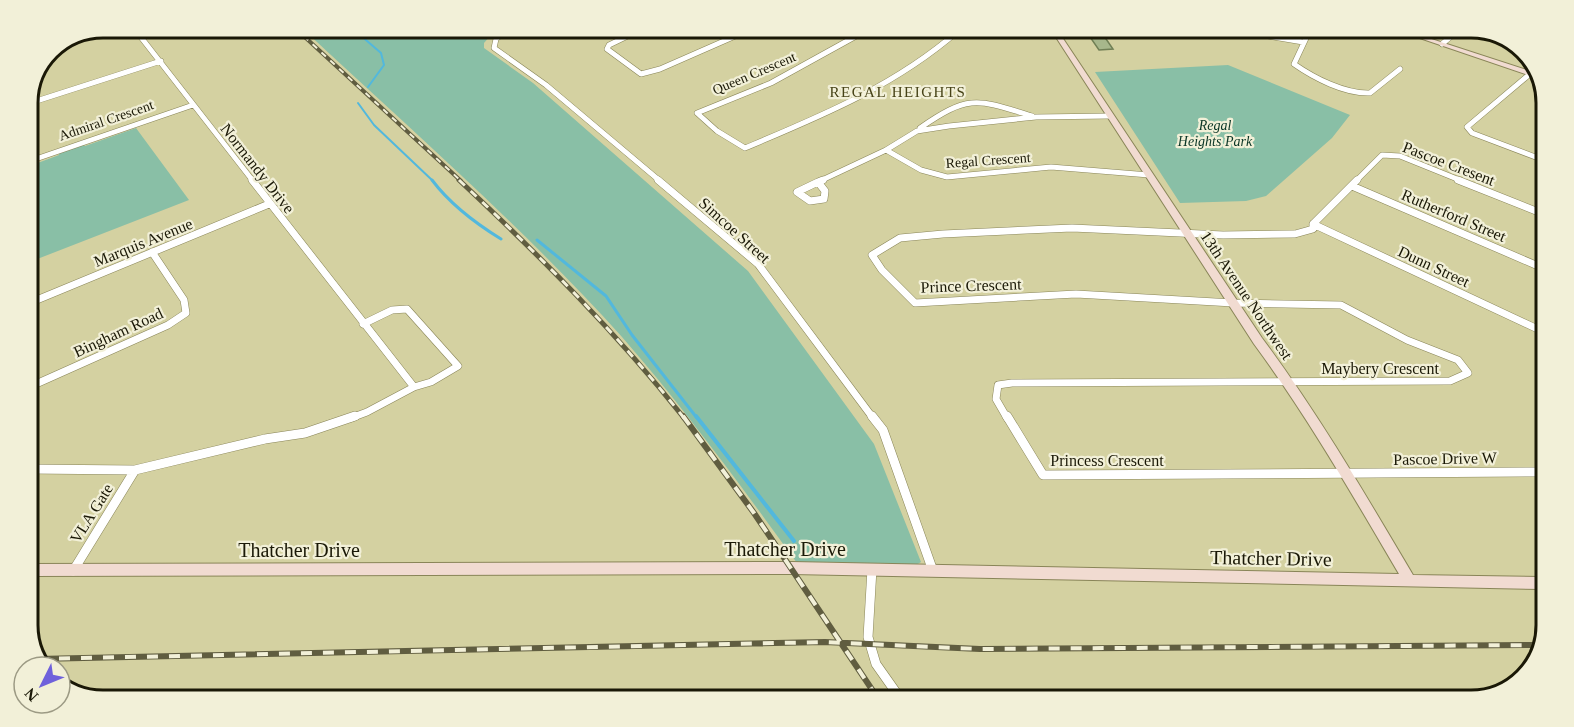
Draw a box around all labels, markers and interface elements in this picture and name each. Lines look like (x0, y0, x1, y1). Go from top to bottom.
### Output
street label: Queen Crescent (710, 49, 798, 98)
district label: REGAL HEIGHTS (830, 84, 966, 100)
street label: Admiral Crescent (57, 97, 156, 144)
park label: Regal Heights Park (1177, 118, 1253, 149)
street label: Normandy Drive (217, 120, 298, 217)
street label: Pascoe Cresent (1400, 138, 1498, 189)
street label: Regal Crescent (945, 150, 1031, 171)
street label: Rutherford Street (1399, 186, 1509, 245)
street label: Simcoe Street (696, 194, 774, 267)
street label: Marquis Avenue (91, 215, 195, 271)
street label: 13th Avenue Northwest (1197, 228, 1296, 363)
street label: Dunn Street (1395, 243, 1473, 291)
street label: Prince Crescent (920, 275, 1022, 296)
street label: Bingham Road (71, 304, 166, 361)
street label: Maybery Crescent (1321, 360, 1439, 378)
street label: Pascoe Drive W (1393, 449, 1498, 468)
street label: Princess Crescent (1050, 452, 1164, 469)
street label: VLA Gate (67, 481, 116, 546)
street label: Thatcher Drive (724, 538, 846, 560)
street label: Thatcher Drive (238, 539, 360, 561)
street label: Thatcher Drive (1210, 546, 1332, 570)
north arrow (12, 655, 72, 715)
text: N (21, 685, 42, 705)

